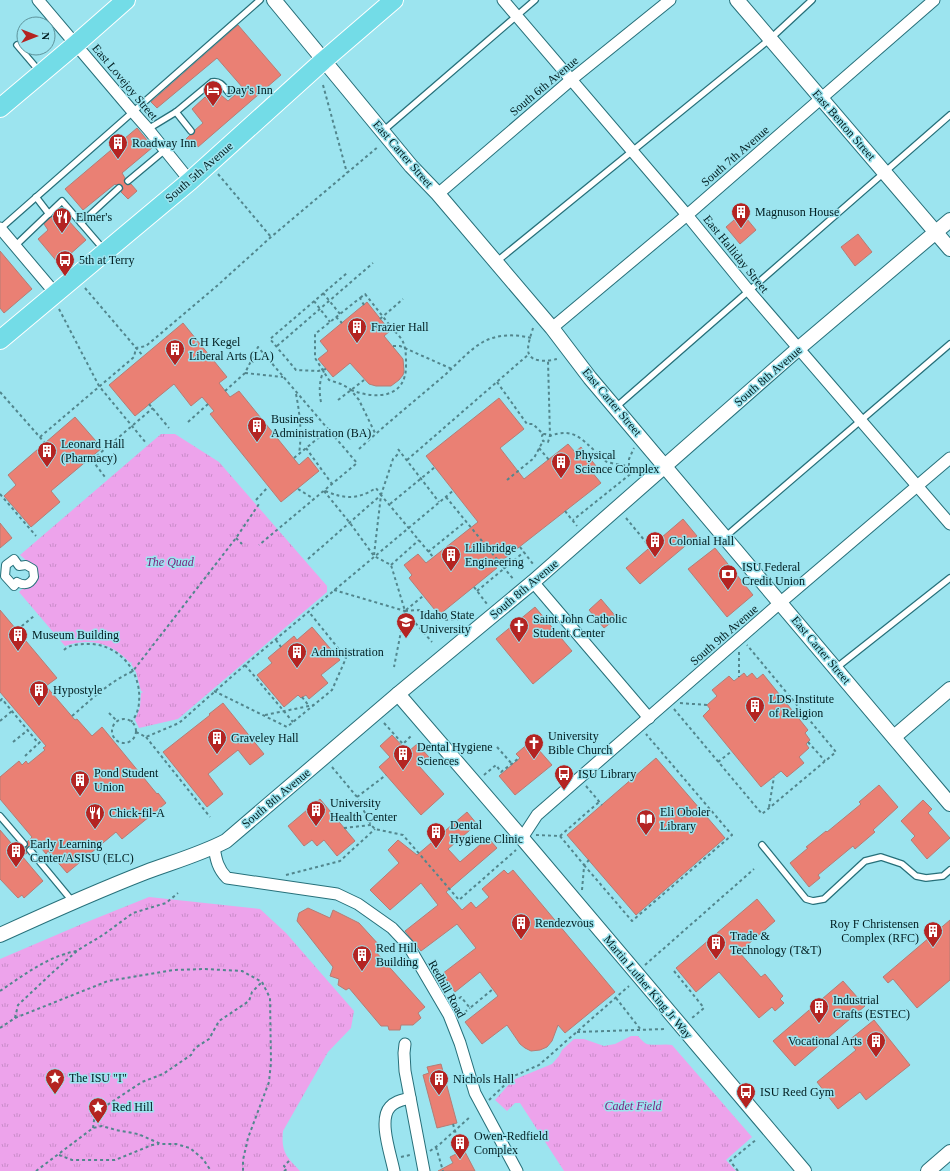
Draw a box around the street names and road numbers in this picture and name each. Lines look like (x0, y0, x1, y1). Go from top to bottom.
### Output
street label: East Lovejoy Street (89, 41, 161, 123)
street label: South 6th Avenue (507, 53, 581, 119)
street label: East Benton Street (809, 87, 879, 164)
street label: East Carter Street (370, 117, 436, 191)
street label: South 7th Avenue (698, 123, 772, 189)
street label: South 5th Avenue (162, 139, 236, 205)
street label: East Halliday Street (700, 212, 772, 296)
street label: South 8th Avenue (731, 343, 805, 409)
street label: East Carter Street (579, 365, 645, 439)
street label: South 8th Avenue (487, 556, 561, 622)
street label: South 9th Avenue (687, 602, 761, 668)
street label: East Carter Street (788, 613, 854, 687)
street label: South 8th Avenue (239, 765, 313, 831)
street label: Martin Luther King Jr Way (601, 932, 695, 1042)
street label: Redhill Road (425, 958, 469, 1020)

